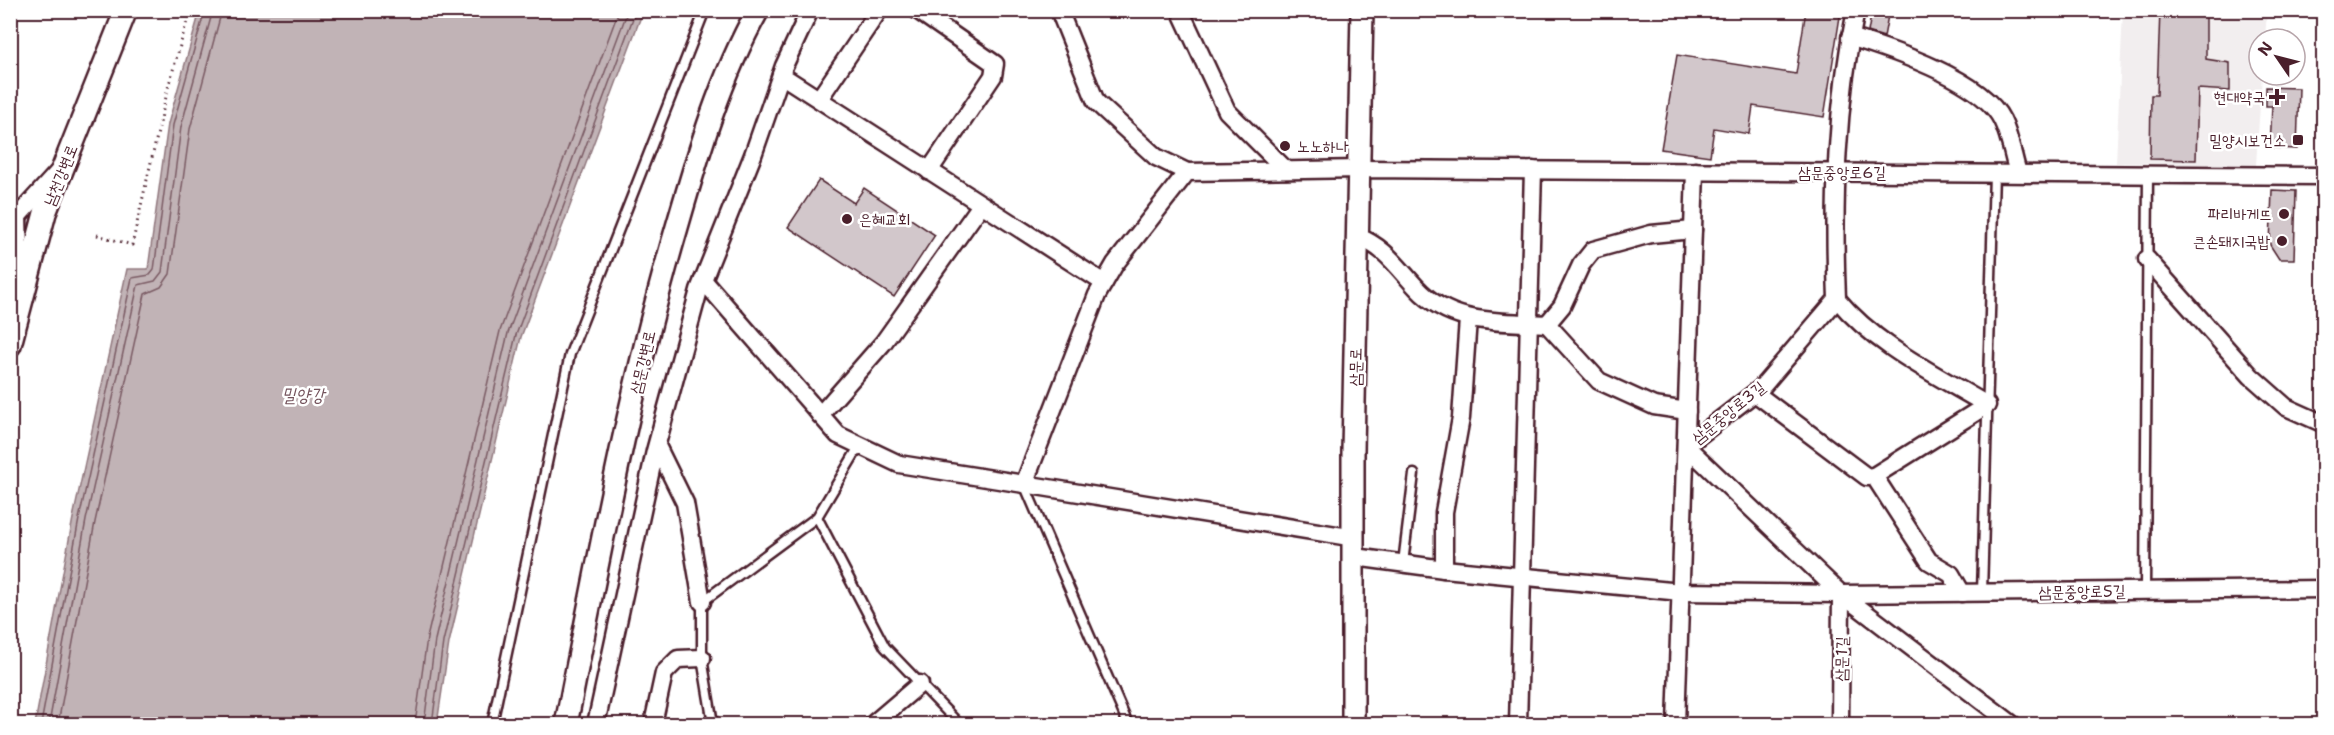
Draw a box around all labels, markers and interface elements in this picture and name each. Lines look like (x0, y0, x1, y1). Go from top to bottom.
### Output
north arrow (2247, 27, 2307, 87)
text: N (2253, 37, 2277, 60)
place label: 현대약국 (2214, 87, 2265, 108)
marker: 현대약국 (2270, 90, 2284, 104)
place label: 밀양시보건소 (2209, 130, 2286, 151)
marker: 밀양시보건소 (2291, 133, 2305, 147)
place label: 노노하나 (1297, 136, 1349, 157)
marker: 노노하나 (1278, 139, 1292, 153)
street label: 남천강변로 (39, 141, 82, 209)
street label: 삼문중앙로6길 (1798, 162, 1886, 183)
place label: 파리바게뜨 (2208, 204, 2272, 225)
marker: 파리바게뜨 (2277, 207, 2291, 221)
place label: 은혜교회 (859, 209, 911, 230)
marker: 은혜교회 (840, 212, 854, 226)
place label: 큰손돼지국밥 (2193, 231, 2270, 252)
marker: 큰손돼지국밥 (2275, 234, 2289, 248)
street label: 삼문강변로 (625, 328, 660, 396)
street label: 삼문로 (1345, 348, 1366, 387)
street label: 삼문중앙로3길 (1687, 376, 1769, 448)
water label: 밀양강 (281, 383, 327, 407)
street label: 삼문중앙로5길 (2038, 580, 2126, 603)
street label: 삼문1길 (1831, 636, 1852, 682)

